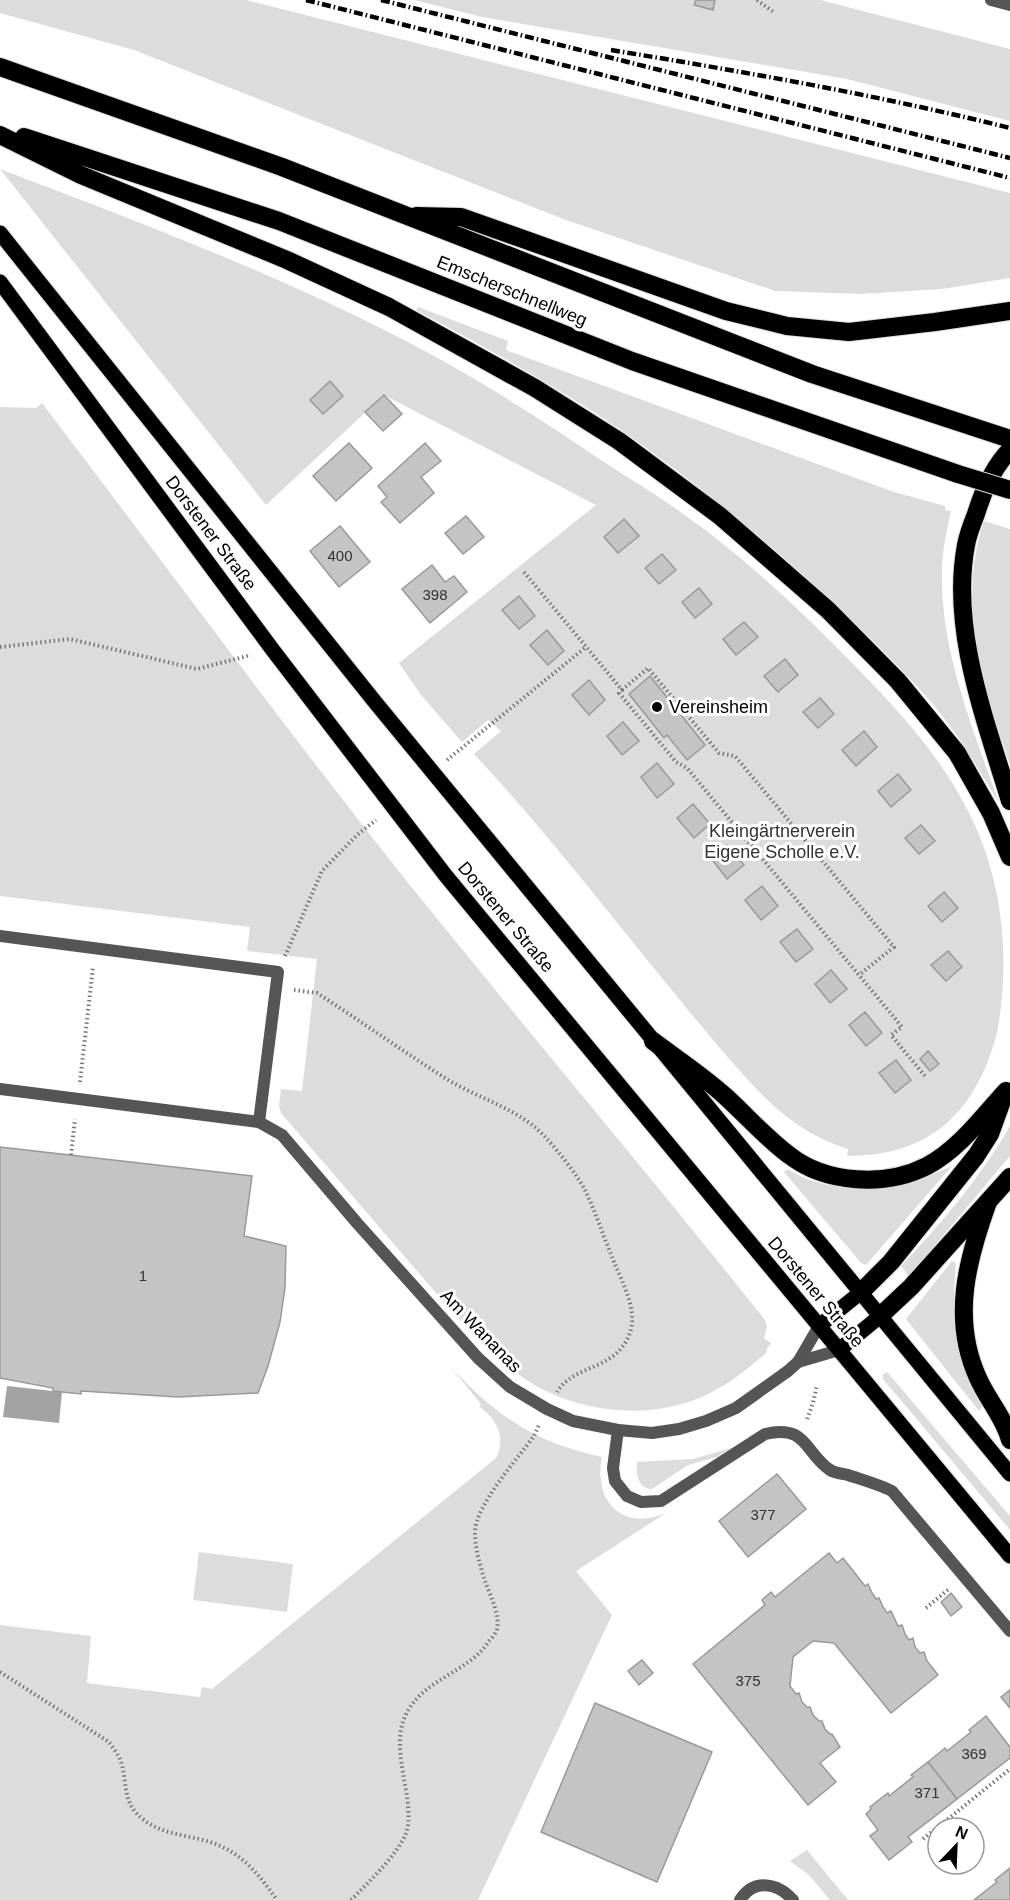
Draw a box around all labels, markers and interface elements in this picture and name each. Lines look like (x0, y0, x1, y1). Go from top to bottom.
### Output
street label: Emscherschnellweg (434, 252, 590, 330)
street label: Dorstener Straße (161, 472, 261, 594)
house number: 400 (327, 547, 353, 564)
house number: 398 (422, 586, 448, 603)
place label: Vereinsheim (669, 697, 768, 717)
marker: Vereinsheim (650, 700, 664, 714)
park label: Kleingärtnerverein Eigene Scholle e.V. (704, 821, 860, 862)
street label: Dorstener Straße (454, 858, 558, 976)
street label: Dorstener Straße (764, 1233, 868, 1351)
house number: 1 (139, 1267, 147, 1284)
street label: Am Wananas (437, 1285, 525, 1377)
house number: 377 (750, 1506, 776, 1523)
house number: 375 (735, 1672, 761, 1689)
house number: 369 (961, 1745, 987, 1762)
house number: 371 (914, 1784, 940, 1801)
north arrow (926, 1816, 986, 1876)
text: N (953, 1823, 970, 1843)

